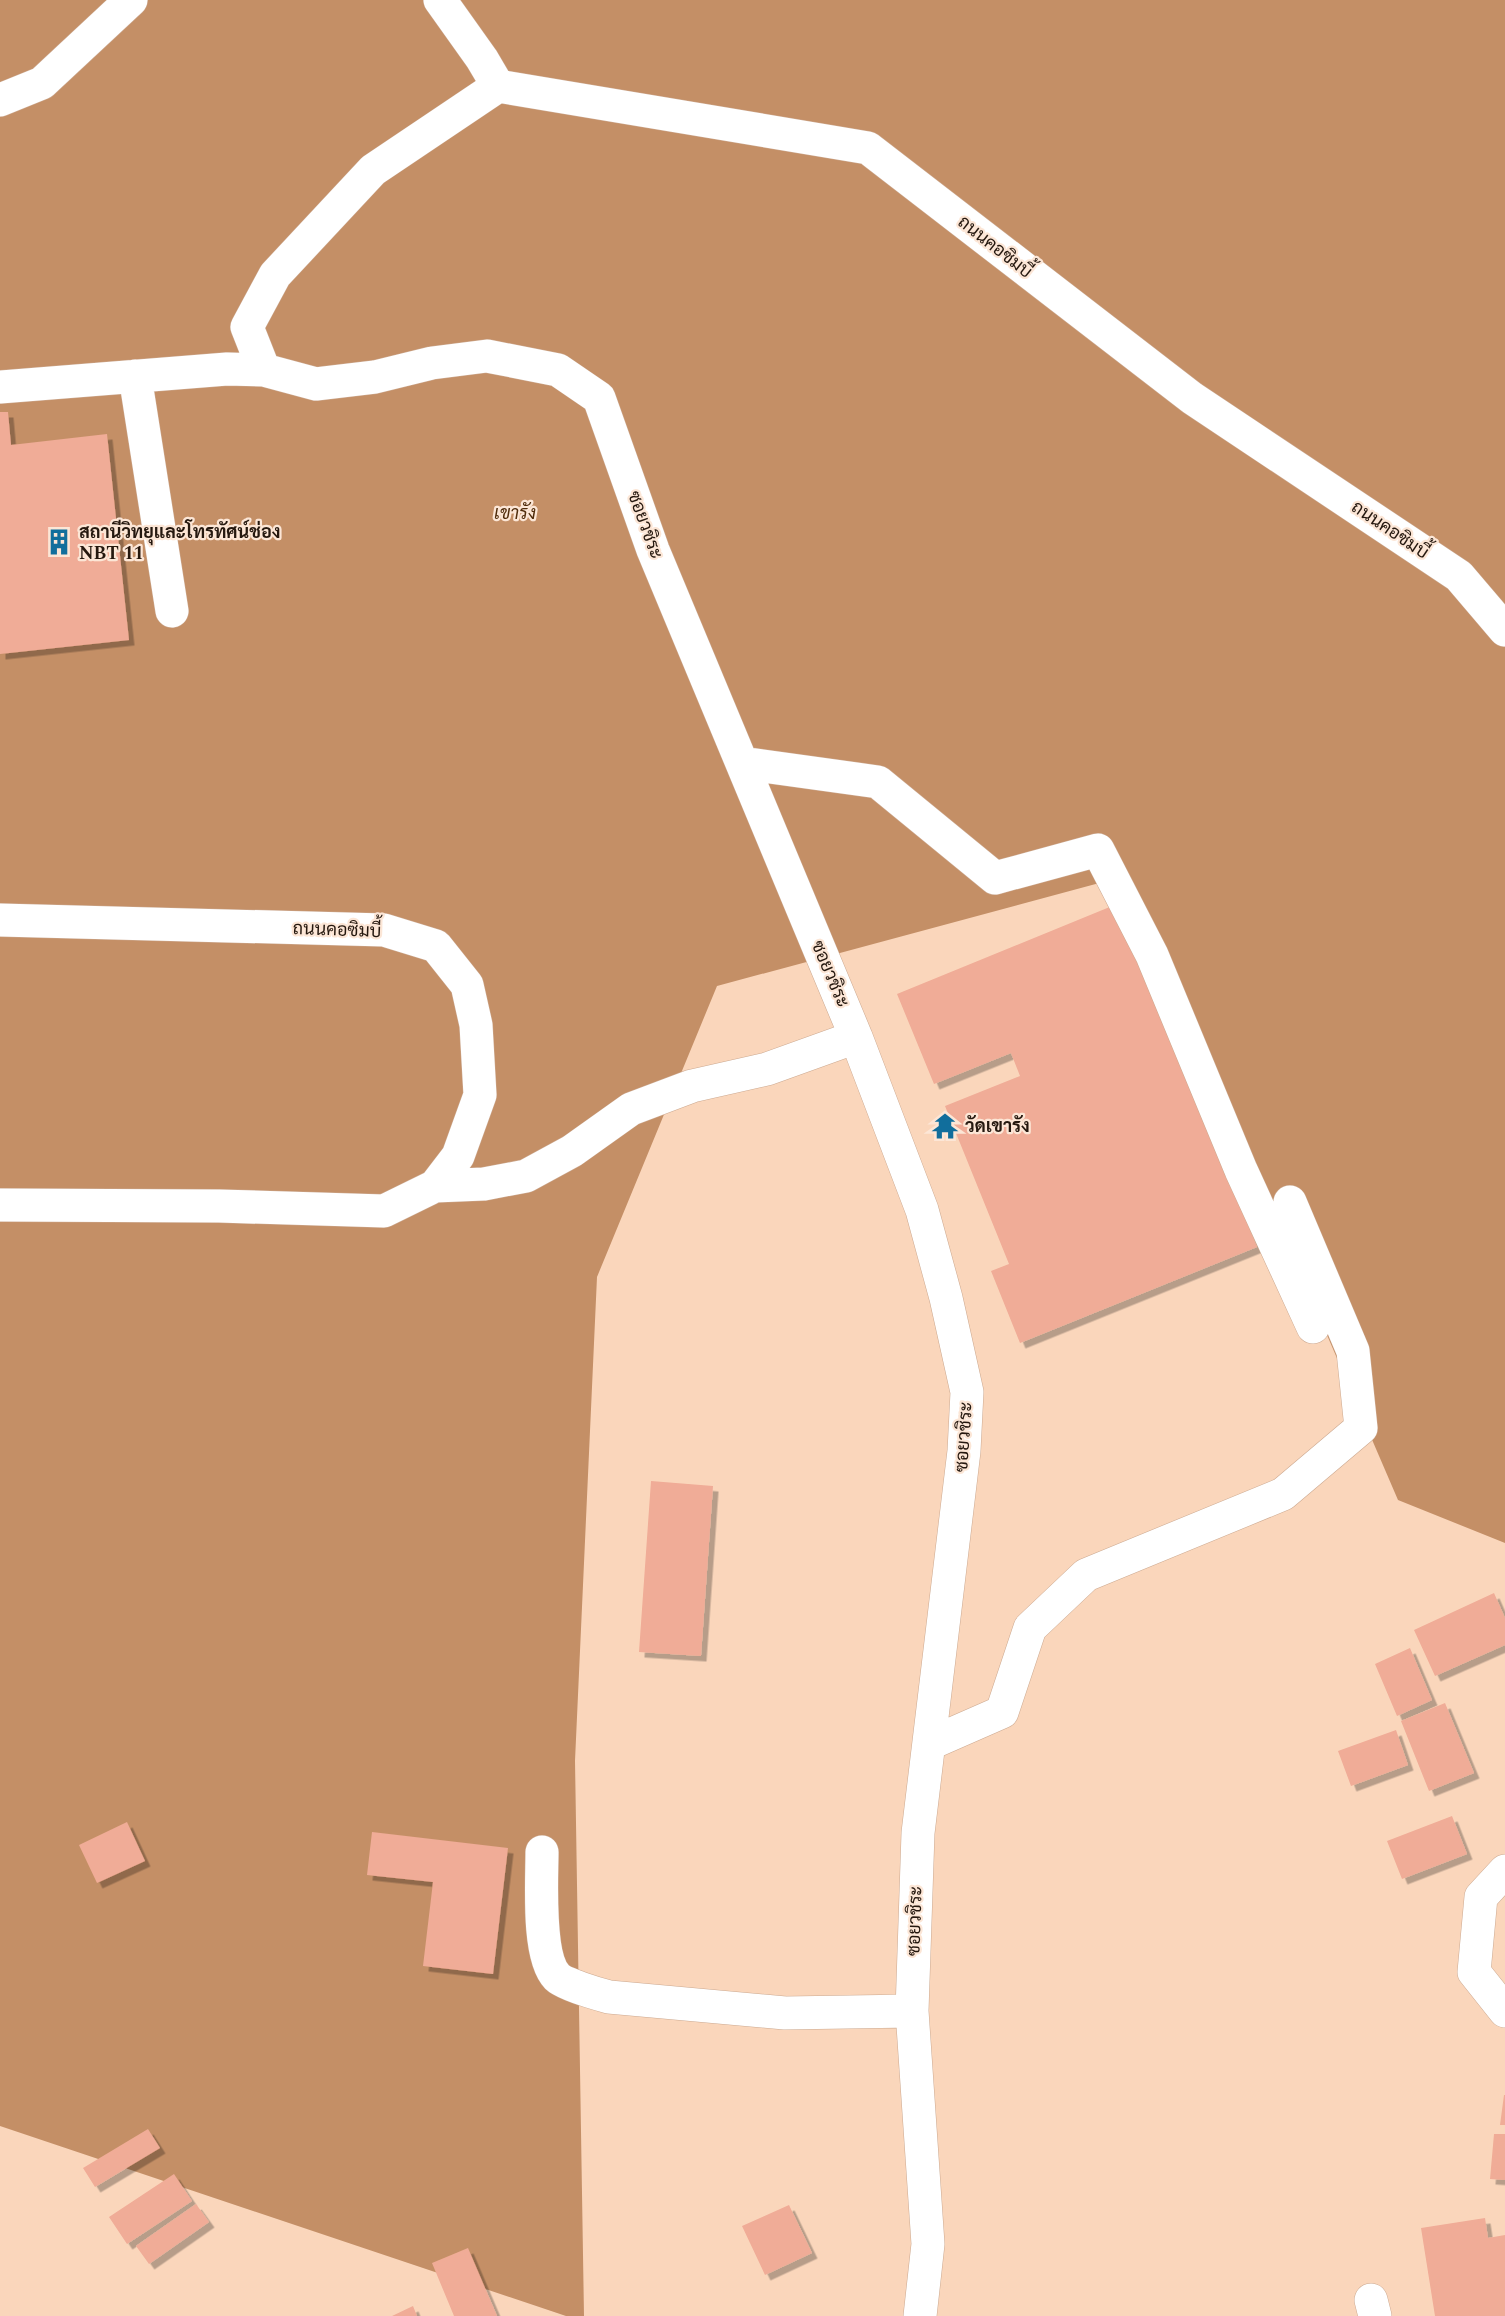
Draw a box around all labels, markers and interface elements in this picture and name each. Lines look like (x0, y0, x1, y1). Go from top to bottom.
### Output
street label: ถนนคอซิมบี้ (952, 207, 1041, 286)
street label: ซอยวชิระ (620, 487, 670, 563)
street label: ถนนคอซิมบี้ (1346, 492, 1437, 567)
park label: เขารัง (494, 500, 536, 527)
place label: สถานีวิทยุและโทรทัศน์ช่อง NBT 11 (79, 519, 280, 567)
building icon: สถานีวิทยุและโทรทัศน์ช่อง NBT 11 (44, 527, 74, 557)
street label: ถนนคอซิมบี้ (292, 912, 383, 945)
street label: ซอยวชิระ (804, 936, 856, 1012)
temple icon: วัดเขารัง (930, 1111, 960, 1141)
place label: วัดเขารัง (965, 1113, 1030, 1140)
street label: ซอยวชิระ (948, 1401, 980, 1473)
street label: ซอยวชิระ (900, 1885, 930, 1957)

